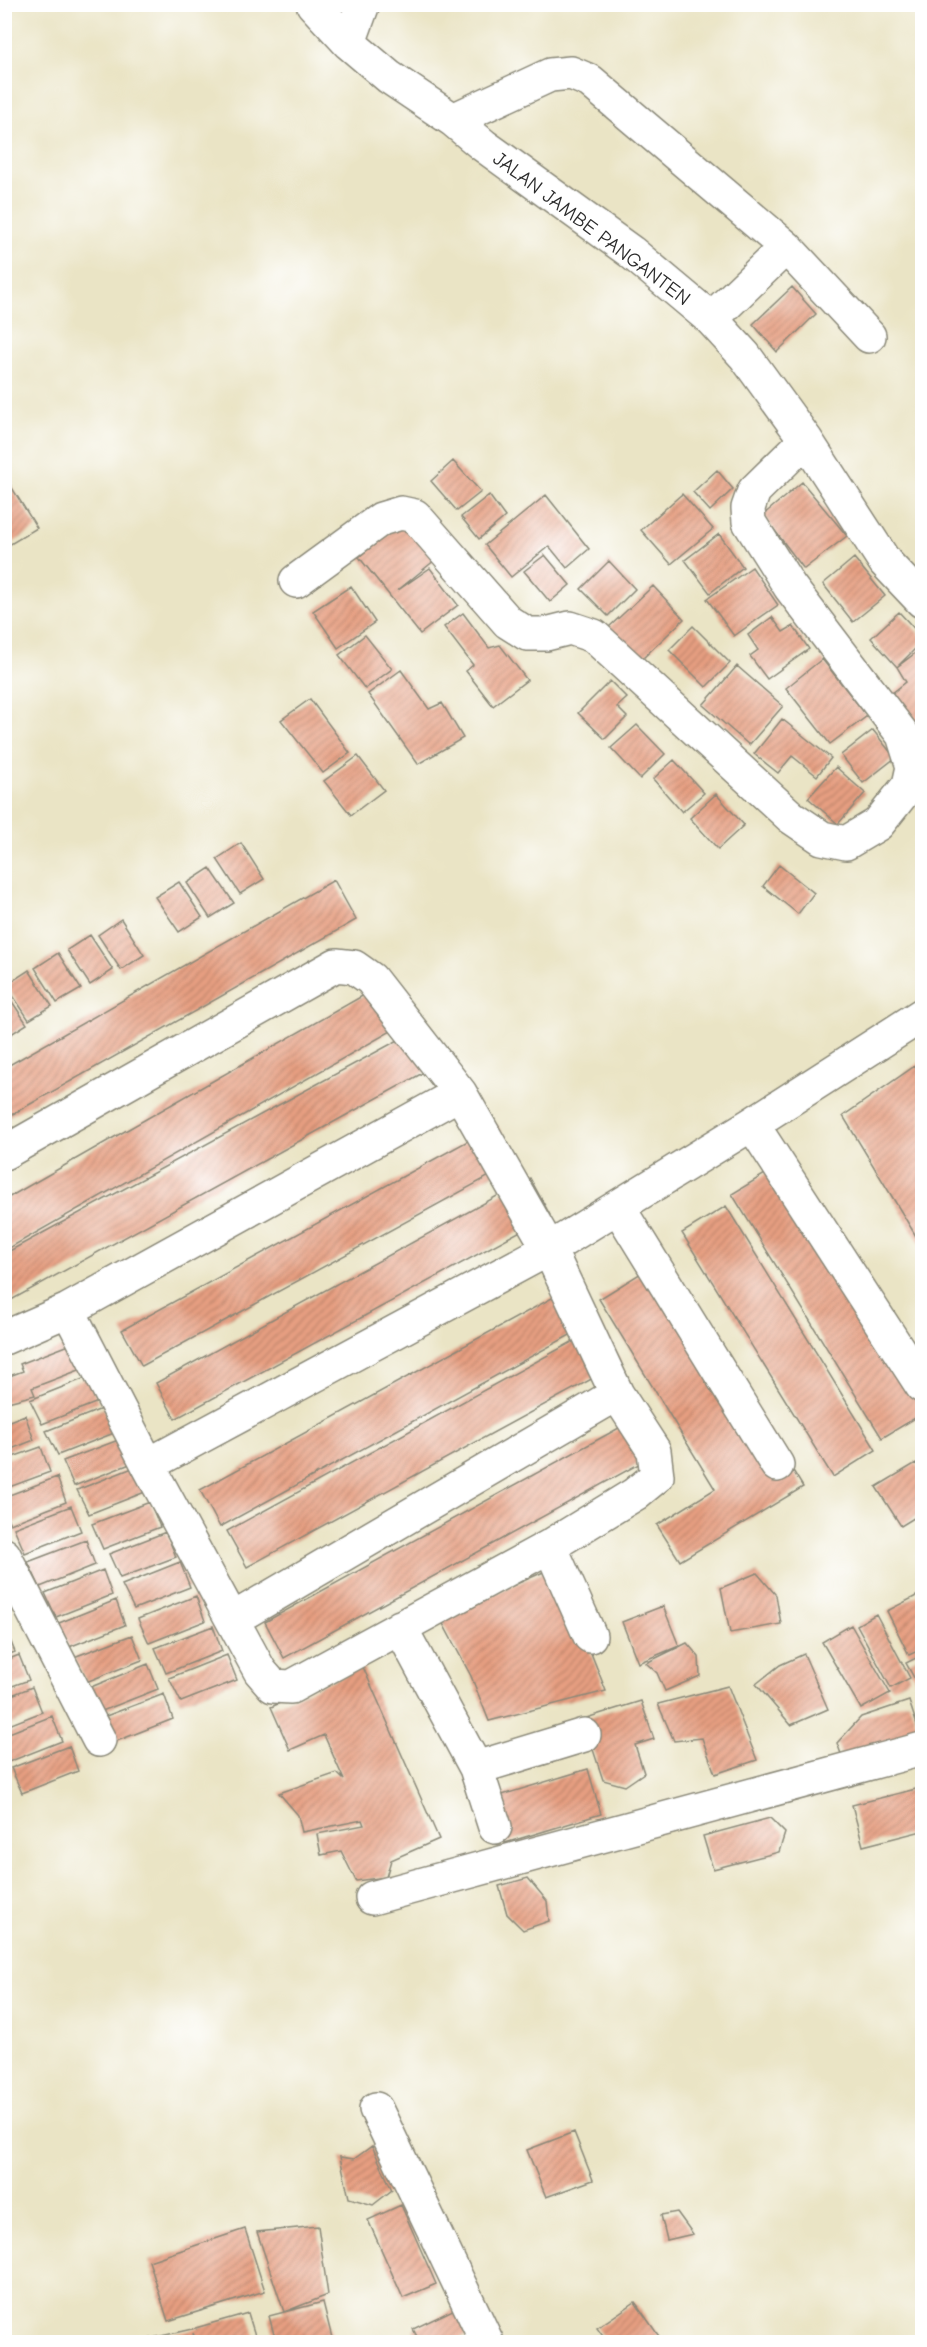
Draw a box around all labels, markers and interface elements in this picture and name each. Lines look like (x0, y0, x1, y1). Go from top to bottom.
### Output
street label: JALAN JAMBE PANGANTEN (489, 147, 695, 310)

